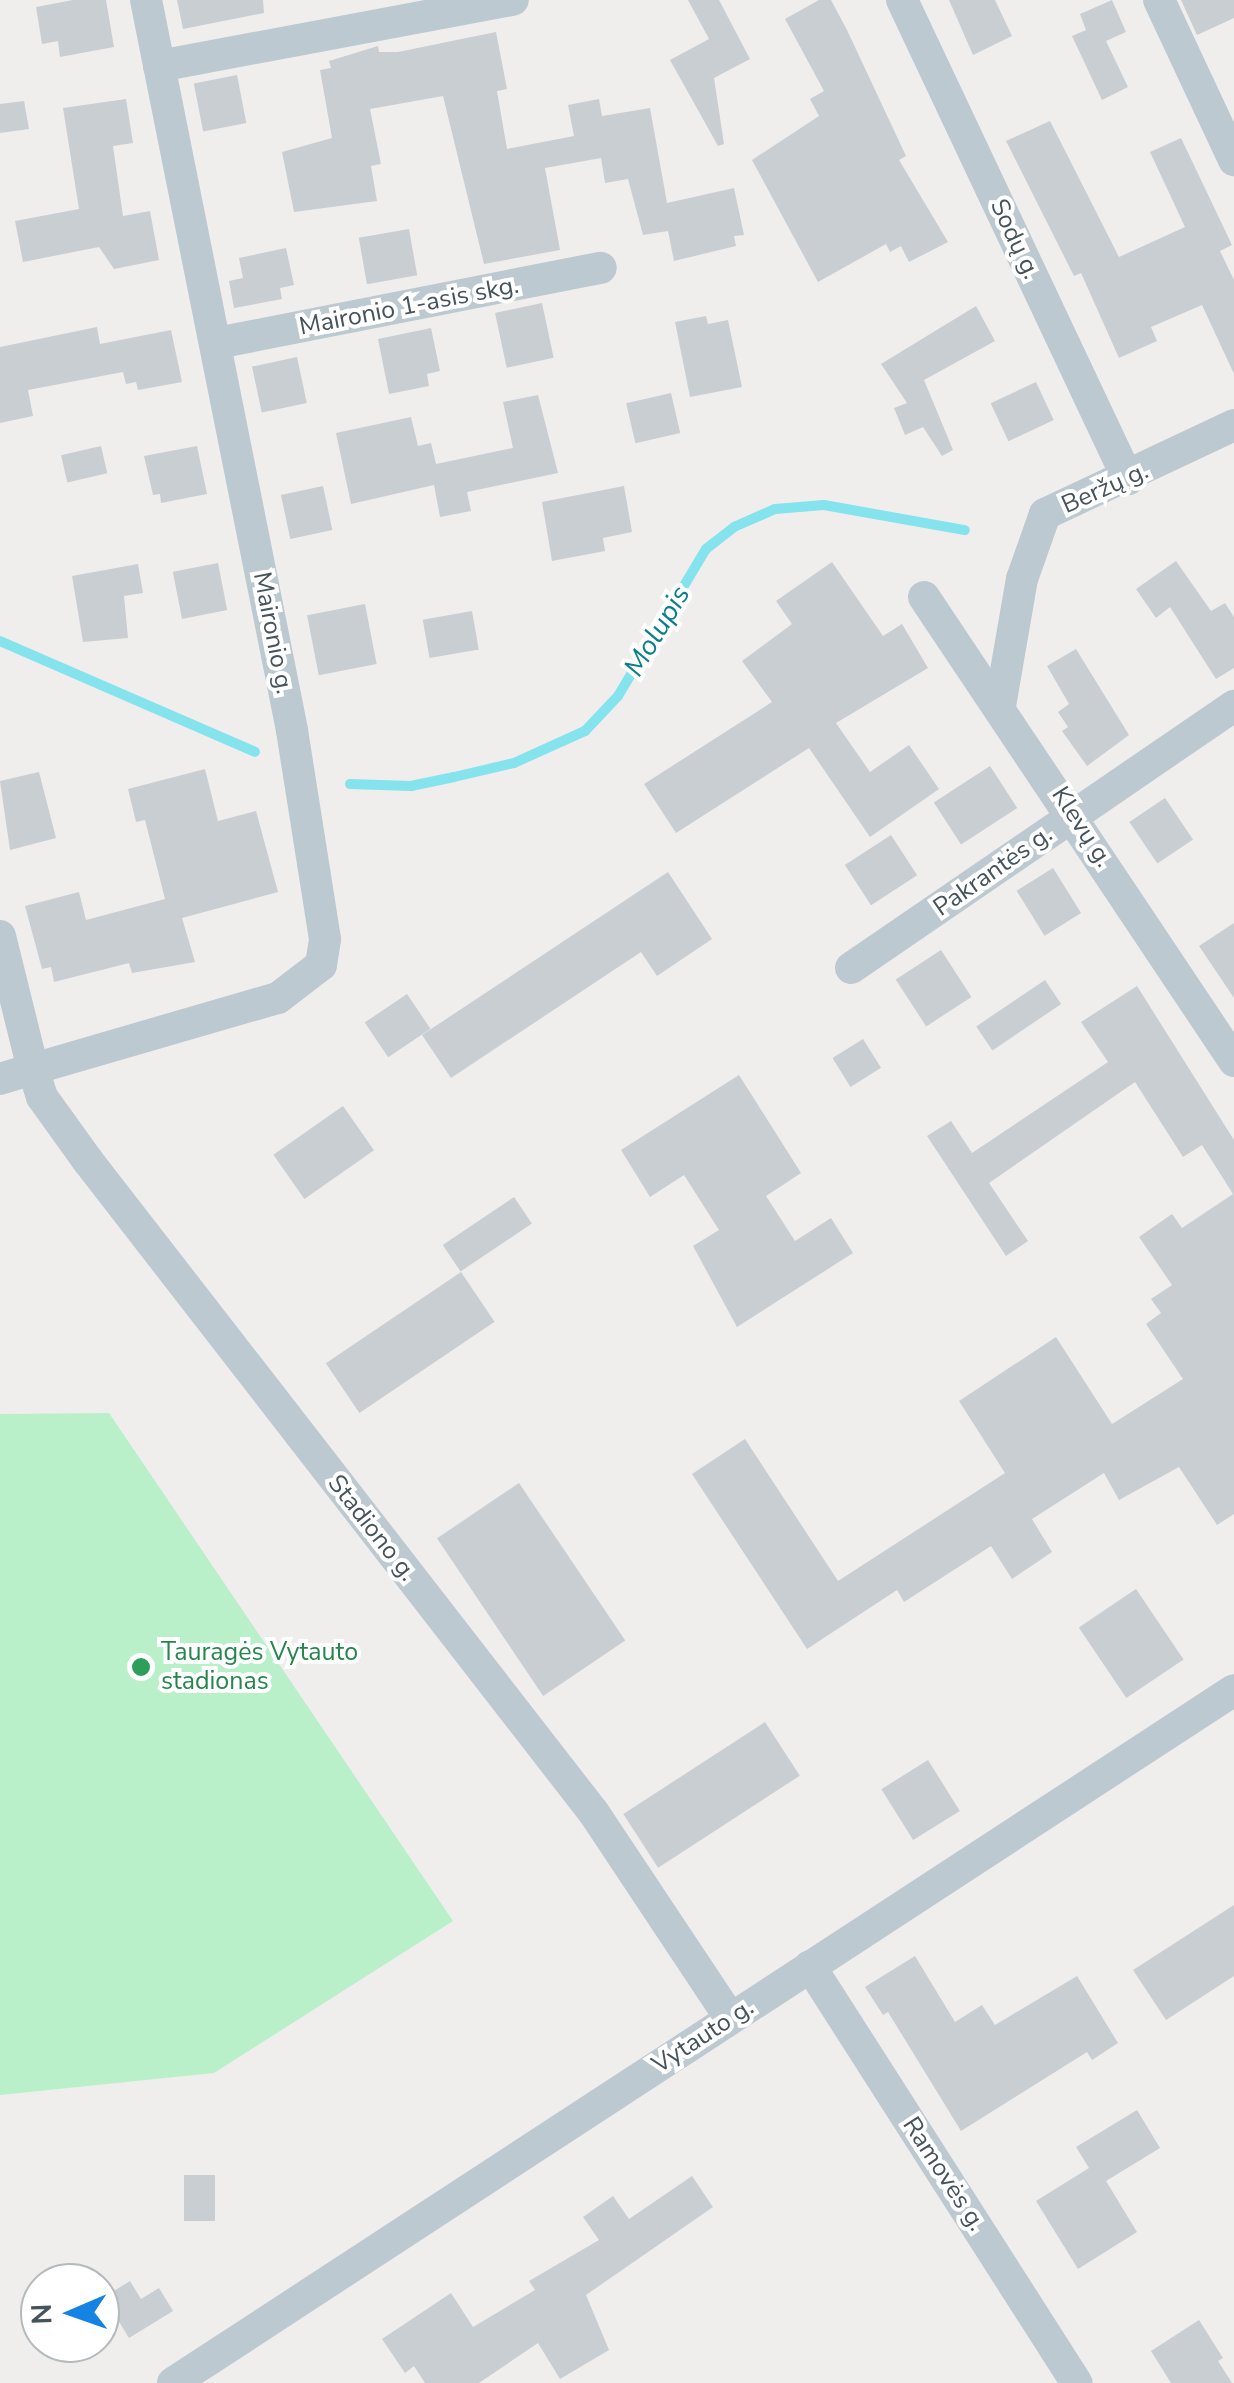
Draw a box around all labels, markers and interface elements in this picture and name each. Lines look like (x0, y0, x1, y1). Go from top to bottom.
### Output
street label: Sodų g. (984, 194, 1046, 284)
street label: Maironio 1-asis skg. (297, 270, 521, 342)
street label: Beržų g. (1057, 456, 1153, 520)
street label: Maironio g. (246, 569, 300, 697)
water label: Molupis (617, 580, 697, 682)
street label: Klevų g. (1045, 781, 1119, 873)
street label: Pakrantės g. (928, 819, 1058, 923)
street label: Stadiono g. (321, 1469, 423, 1587)
place label: Tauragės Vytauto stadionas (161, 1638, 358, 1697)
marker: Tauragės Vytauto stadionas (130, 1656, 152, 1678)
street label: Vytauto g. (647, 1992, 759, 2080)
street label: Ramovės g. (896, 2111, 992, 2237)
north arrow (20, 2263, 120, 2363)
text: N (23, 2303, 61, 2325)

